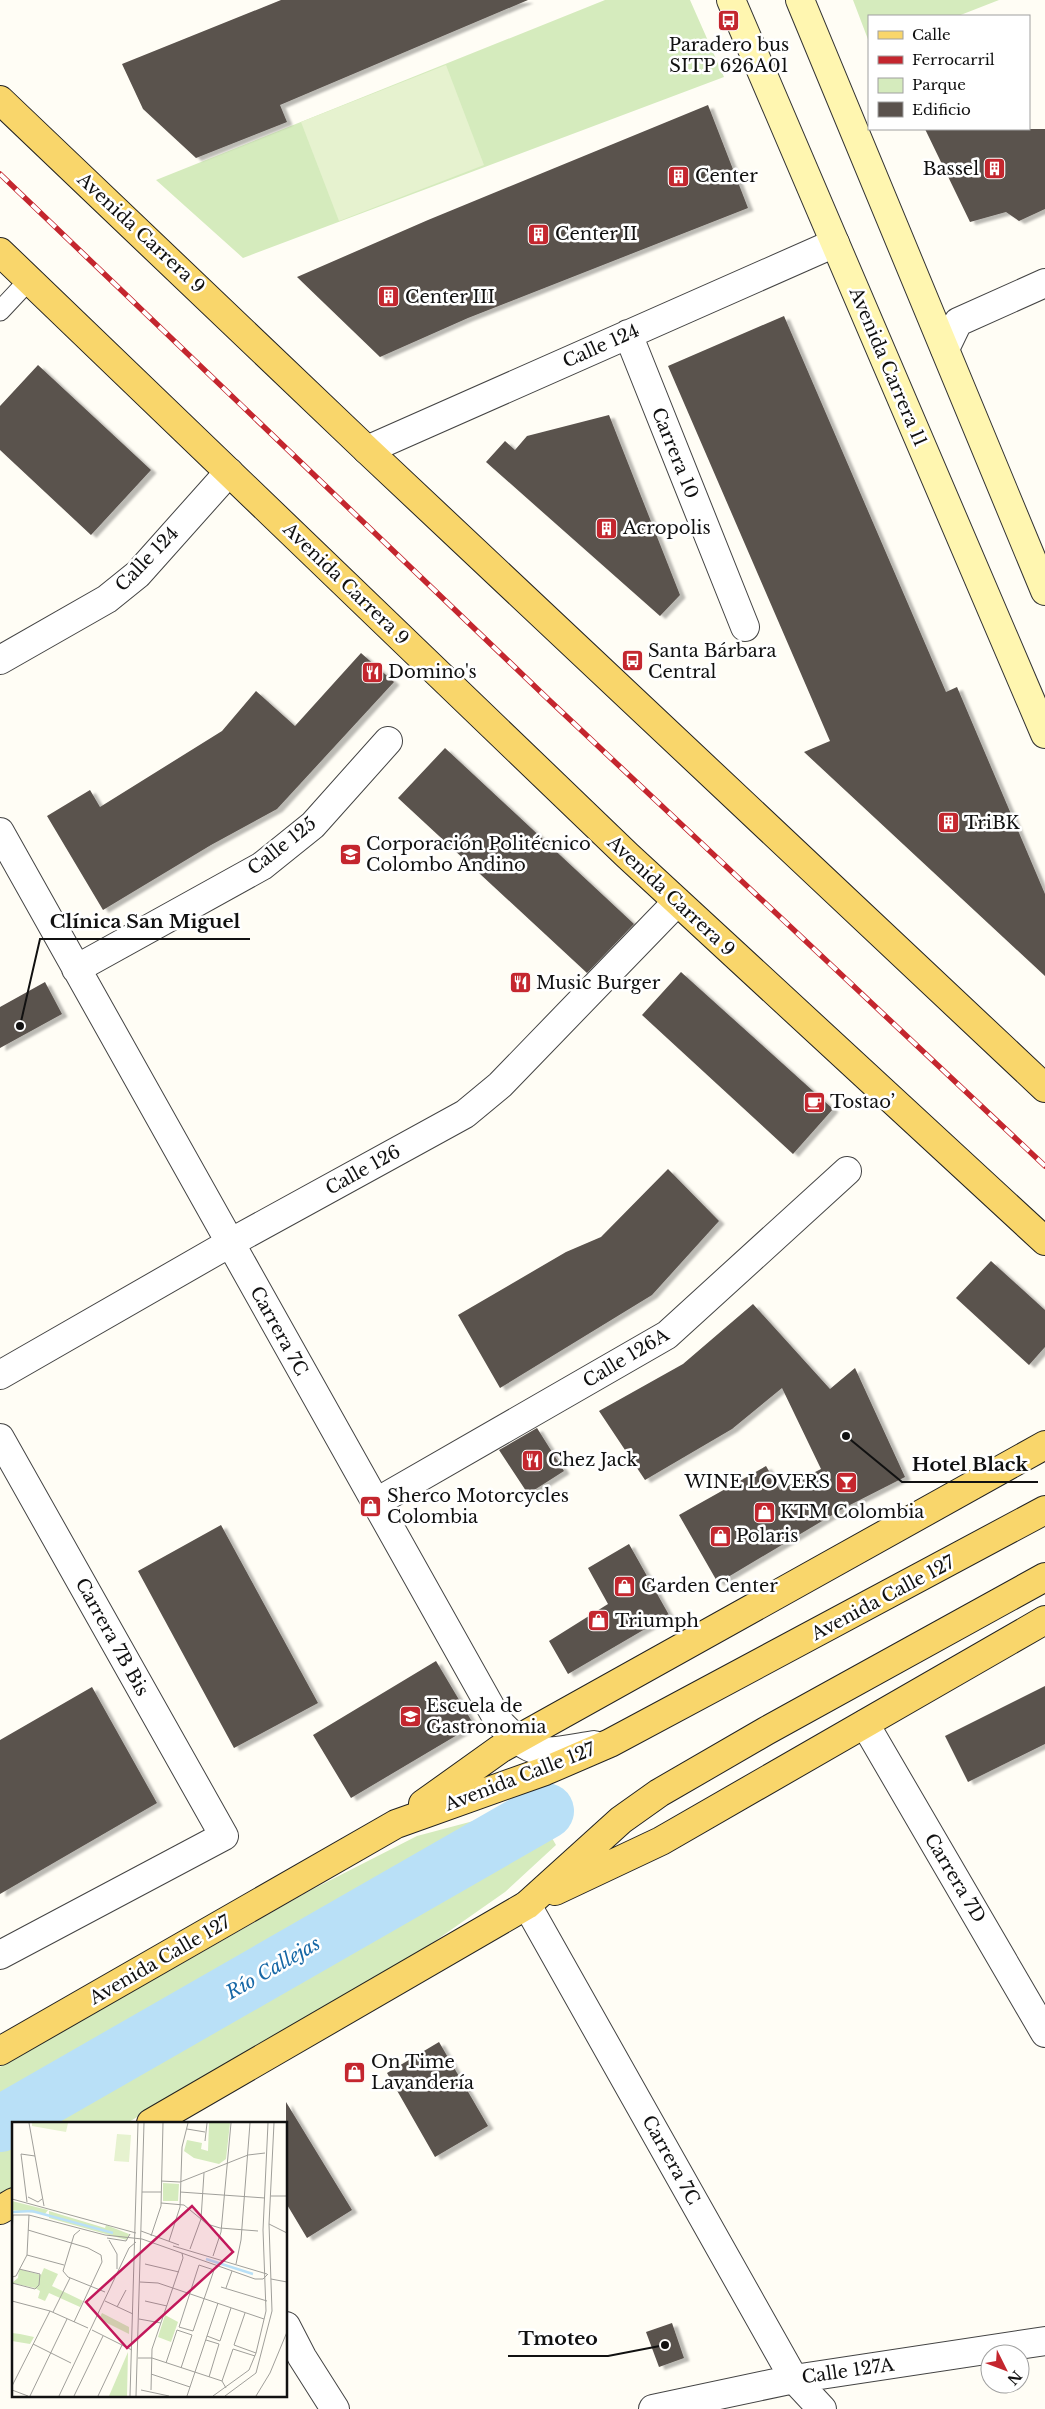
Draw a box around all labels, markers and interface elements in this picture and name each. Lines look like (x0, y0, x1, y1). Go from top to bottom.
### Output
bus stop icon: Paradero bus SITP 626A01 (717, 8, 741, 32)
legend (868, 15, 1030, 130)
text: Calle (912, 25, 951, 44)
place label: Paradero bus SITP 626A01 (669, 34, 789, 77)
text: Ferrocarril (912, 50, 995, 69)
text: Parque (912, 75, 966, 94)
text: Edificio (912, 100, 971, 119)
building icon: Bassel (983, 157, 1007, 181)
place label: Bassel (923, 158, 979, 180)
building icon: Center (667, 164, 691, 188)
place label: Center (695, 165, 758, 187)
street label: Avenida Carrera 9 (72, 168, 209, 298)
building icon: Center II (527, 222, 551, 246)
place label: Center II (555, 223, 638, 245)
street label: Avenida Carrera 11 (844, 283, 931, 450)
building icon: Center III (377, 285, 401, 309)
place label: Center III (405, 286, 495, 308)
street label: Calle 124 (559, 319, 643, 373)
street label: Carrera 10 (647, 404, 703, 502)
building icon: Acropolis (595, 516, 619, 540)
place label: Acropolis (622, 517, 711, 539)
street label: Avenida Carrera 9 (278, 518, 413, 650)
street label: Calle 124 (111, 522, 183, 596)
place label: Santa Bárbara Central (648, 640, 776, 683)
bus stop icon: Santa Bárbara Central (620, 649, 644, 673)
restaurant icon: Domino's (360, 660, 384, 684)
place label: Domino's (388, 661, 477, 683)
building icon: TriBK (936, 811, 960, 835)
street label: Calle 125 (243, 812, 321, 880)
place label: TriBK (964, 812, 1021, 834)
street label: Avenida Carrera 9 (602, 831, 739, 961)
place label: Corporación Politécnico Colombo Andino (366, 833, 591, 876)
school or university icon: Corporación Politécnico Colombo Andino (338, 842, 362, 866)
callout: Clínica San Miguel (40, 905, 250, 939)
text: Clínica San Miguel (50, 910, 240, 933)
restaurant icon: Music Burger (508, 971, 532, 995)
place label: Music Burger (536, 972, 661, 994)
cafe icon: Tostao’ (802, 1090, 826, 1114)
place label: Tostao’ (830, 1091, 895, 1113)
street label: Calle 126 (322, 1140, 404, 1200)
street label: Carrera 7C (245, 1283, 313, 1379)
street label: Calle 126A (579, 1323, 674, 1392)
restaurant icon: Chez Jack (520, 1448, 544, 1472)
callout: Hotel Black (902, 1448, 1038, 1482)
place label: Chez Jack (548, 1449, 638, 1471)
text: Hotel Black (912, 1453, 1029, 1476)
bar icon: WINE LOVERS (834, 1470, 858, 1494)
place label: WINE LOVERS (683, 1471, 830, 1493)
place label: Sherco Motorcycles Colombia (387, 1485, 569, 1528)
shop icon: Sherco Motorcycles Colombia (359, 1494, 383, 1518)
shop icon: KTM Colombia (752, 1500, 776, 1524)
place label: KTM Colombia (780, 1501, 924, 1523)
shop icon: Polaris (708, 1524, 732, 1548)
place label: Polaris (736, 1525, 798, 1547)
street label: Avenida Calle 127 (807, 1550, 959, 1646)
street label: Carrera 7B Bis (71, 1574, 153, 1700)
shop icon: Garden Center (613, 1574, 637, 1598)
place label: Garden Center (641, 1575, 778, 1597)
shop icon: Triumph (587, 1609, 611, 1633)
place label: Triumph (615, 1610, 699, 1632)
place label: Escuela de Gastronomia (426, 1695, 546, 1738)
school or university icon: Escuela de Gastronomia (398, 1704, 422, 1728)
street label: Avenida Calle 127 (441, 1738, 599, 1816)
street label: Carrera 7D (920, 1829, 990, 1927)
street label: Avenida Calle 127 (85, 1910, 235, 2010)
water label: Río Callejas (221, 1932, 324, 2005)
place label: On Time Lavandería (371, 2051, 474, 2094)
shop icon: On Time Lavandería (343, 2060, 367, 2084)
street label: Carrera 7C (637, 2112, 705, 2208)
inset map (12, 2122, 288, 2396)
callout: Tmoteo (508, 2322, 608, 2356)
text: Tmoteo (518, 2327, 598, 2350)
north arrow (980, 2344, 1030, 2394)
street label: Calle 127A (800, 2353, 897, 2388)
text: N (1004, 2367, 1026, 2389)

